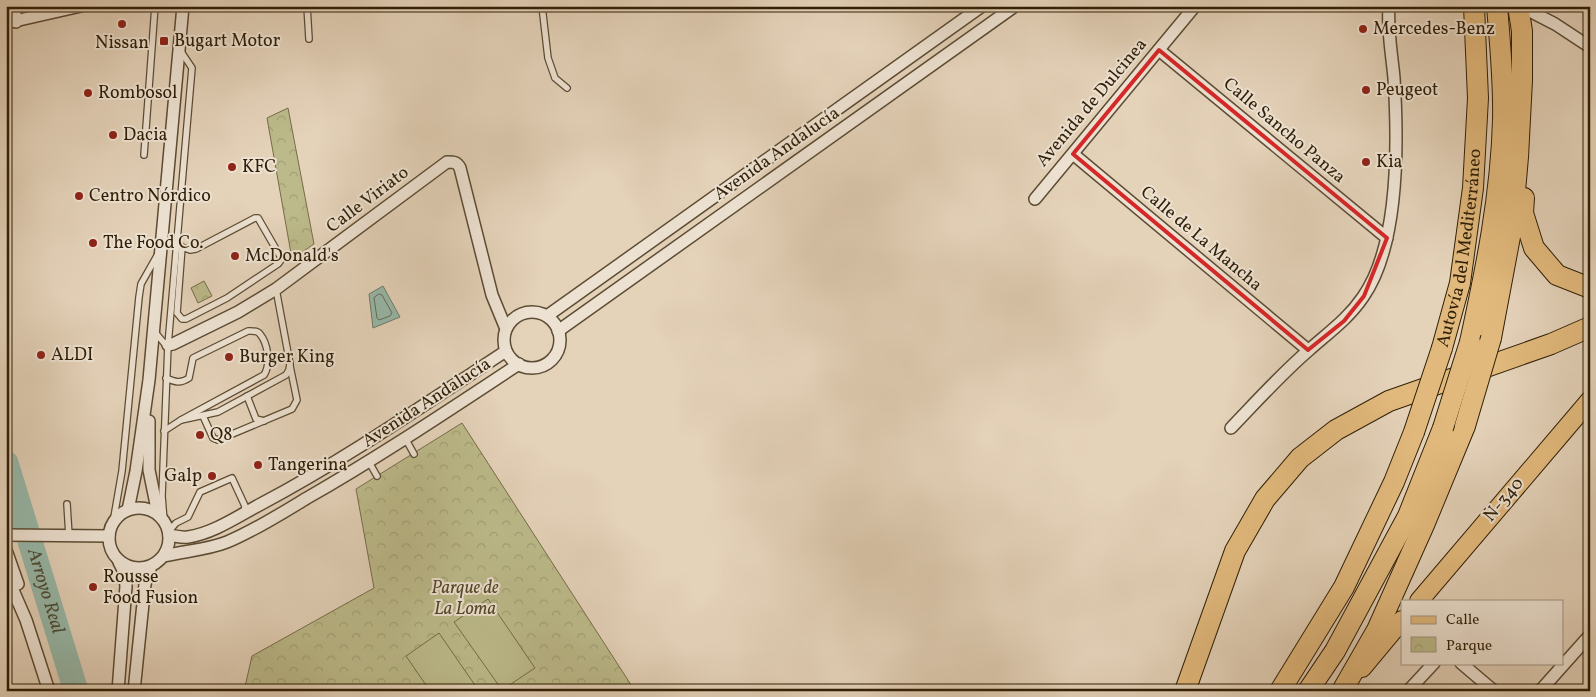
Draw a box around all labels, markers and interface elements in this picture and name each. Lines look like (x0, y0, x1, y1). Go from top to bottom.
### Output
place label: Mercedes-Benz (1373, 17, 1495, 42)
marker: Nissan (116, 18, 128, 30)
marker: Mercedes-Benz (1357, 23, 1369, 35)
place label: Bugart Motor (174, 29, 281, 54)
place label: Nissan (95, 31, 149, 56)
street label: Avenida de Dulcinea (1031, 33, 1153, 173)
marker: Bugart Motor (158, 35, 170, 47)
street label: Calle Sancho Panza (1217, 72, 1351, 190)
place label: Peugeot (1376, 78, 1438, 103)
place label: Rombosol (98, 81, 177, 106)
marker: Peugeot (1360, 84, 1372, 96)
marker: Rombosol (82, 87, 94, 99)
street label: Avenida Andalucía (709, 101, 845, 207)
place label: Dacia (123, 123, 168, 148)
marker: Dacia (107, 129, 119, 141)
street label: Autovía del Mediterráneo (1430, 148, 1488, 350)
place label: Kia (1376, 150, 1403, 175)
place label: KFC (242, 155, 276, 180)
marker: Kia (1360, 156, 1372, 168)
marker: KFC (226, 161, 238, 173)
street label: Calle Viriato (322, 161, 414, 239)
street label: Calle de La Mancha (1135, 180, 1267, 298)
place label: Centro Nórdico (89, 184, 211, 209)
marker: Centro Nórdico (73, 190, 85, 202)
place label: The Food Co. (103, 231, 204, 256)
marker: The Food Co. (87, 237, 99, 249)
place label: McDonald's (245, 244, 339, 269)
marker: McDonald's (229, 250, 241, 262)
place label: ALDI (51, 343, 93, 368)
place label: Burger King (239, 345, 334, 370)
marker: ALDI (35, 349, 47, 361)
marker: Burger King (223, 351, 235, 363)
street label: Avenida Andalucía (358, 352, 496, 454)
place label: Q8 (210, 423, 232, 448)
marker: Q8 (194, 429, 206, 441)
place label: Tangerina (268, 453, 348, 478)
marker: Tangerina (252, 459, 264, 471)
place label: Galp (164, 464, 202, 489)
marker: Galp (206, 470, 218, 482)
street label: N-340 (1478, 472, 1530, 528)
water label: Arroyo Real (20, 544, 71, 637)
place label: Rousse Food Fusion (103, 565, 199, 611)
park label: Parque de La Loma (431, 576, 499, 622)
marker: Rousse Food Fusion (87, 581, 99, 593)
legend (1401, 600, 1564, 664)
text: Calle (1446, 610, 1479, 631)
text: Parque (1446, 636, 1492, 657)

